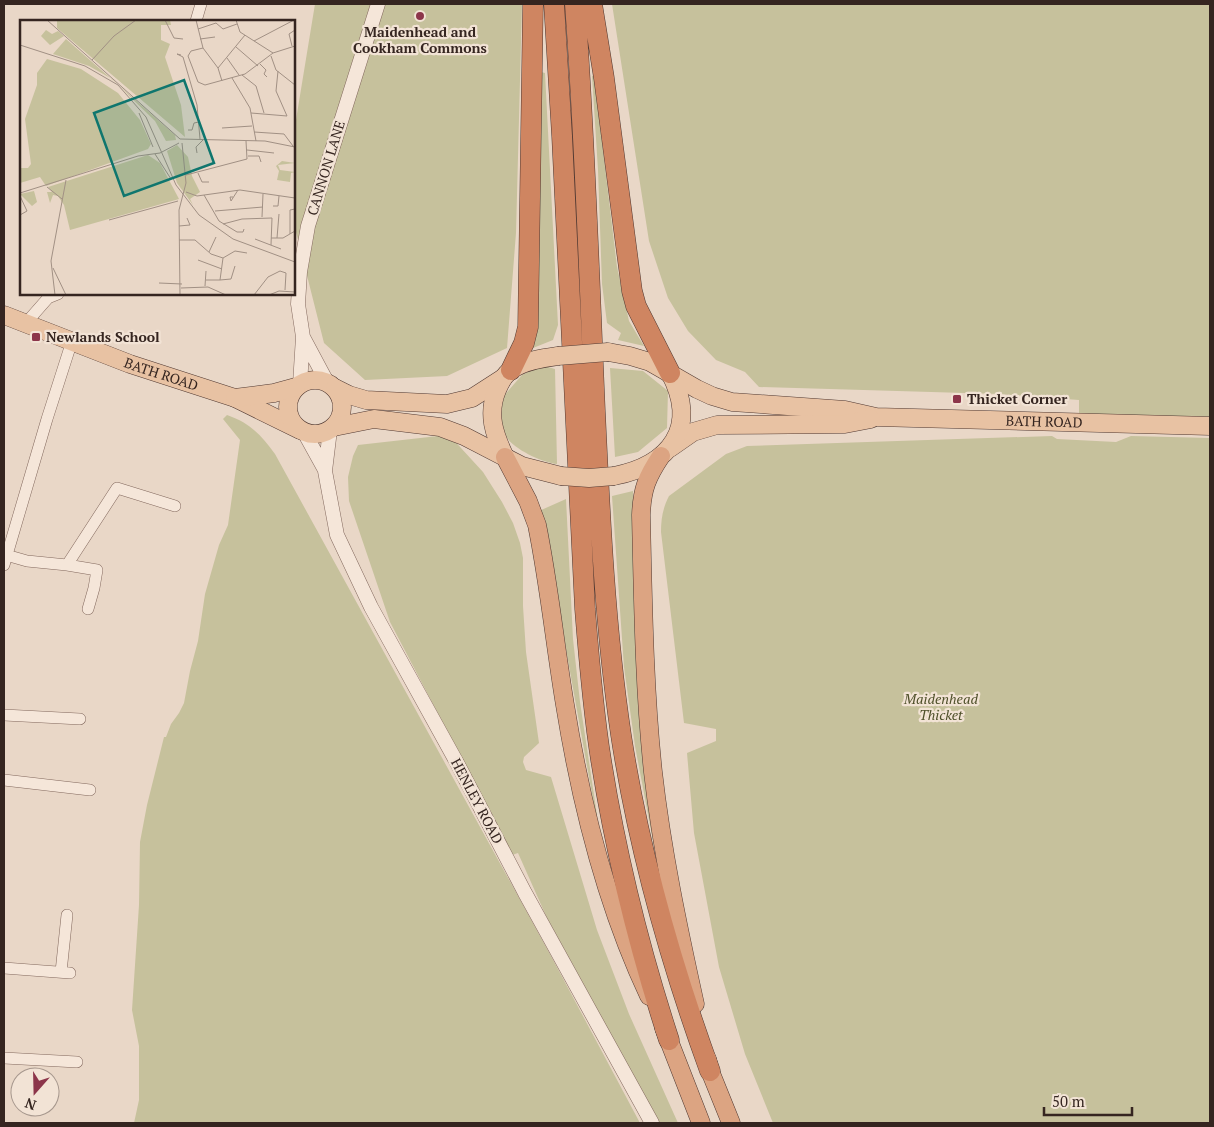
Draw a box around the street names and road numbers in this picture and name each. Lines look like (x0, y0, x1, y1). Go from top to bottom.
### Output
street label: CANNON LANE (302, 118, 349, 218)
street label: BATH ROAD (121, 353, 201, 395)
street label: BATH ROAD (1005, 410, 1083, 432)
street label: HENLEY ROAD (447, 755, 508, 847)

